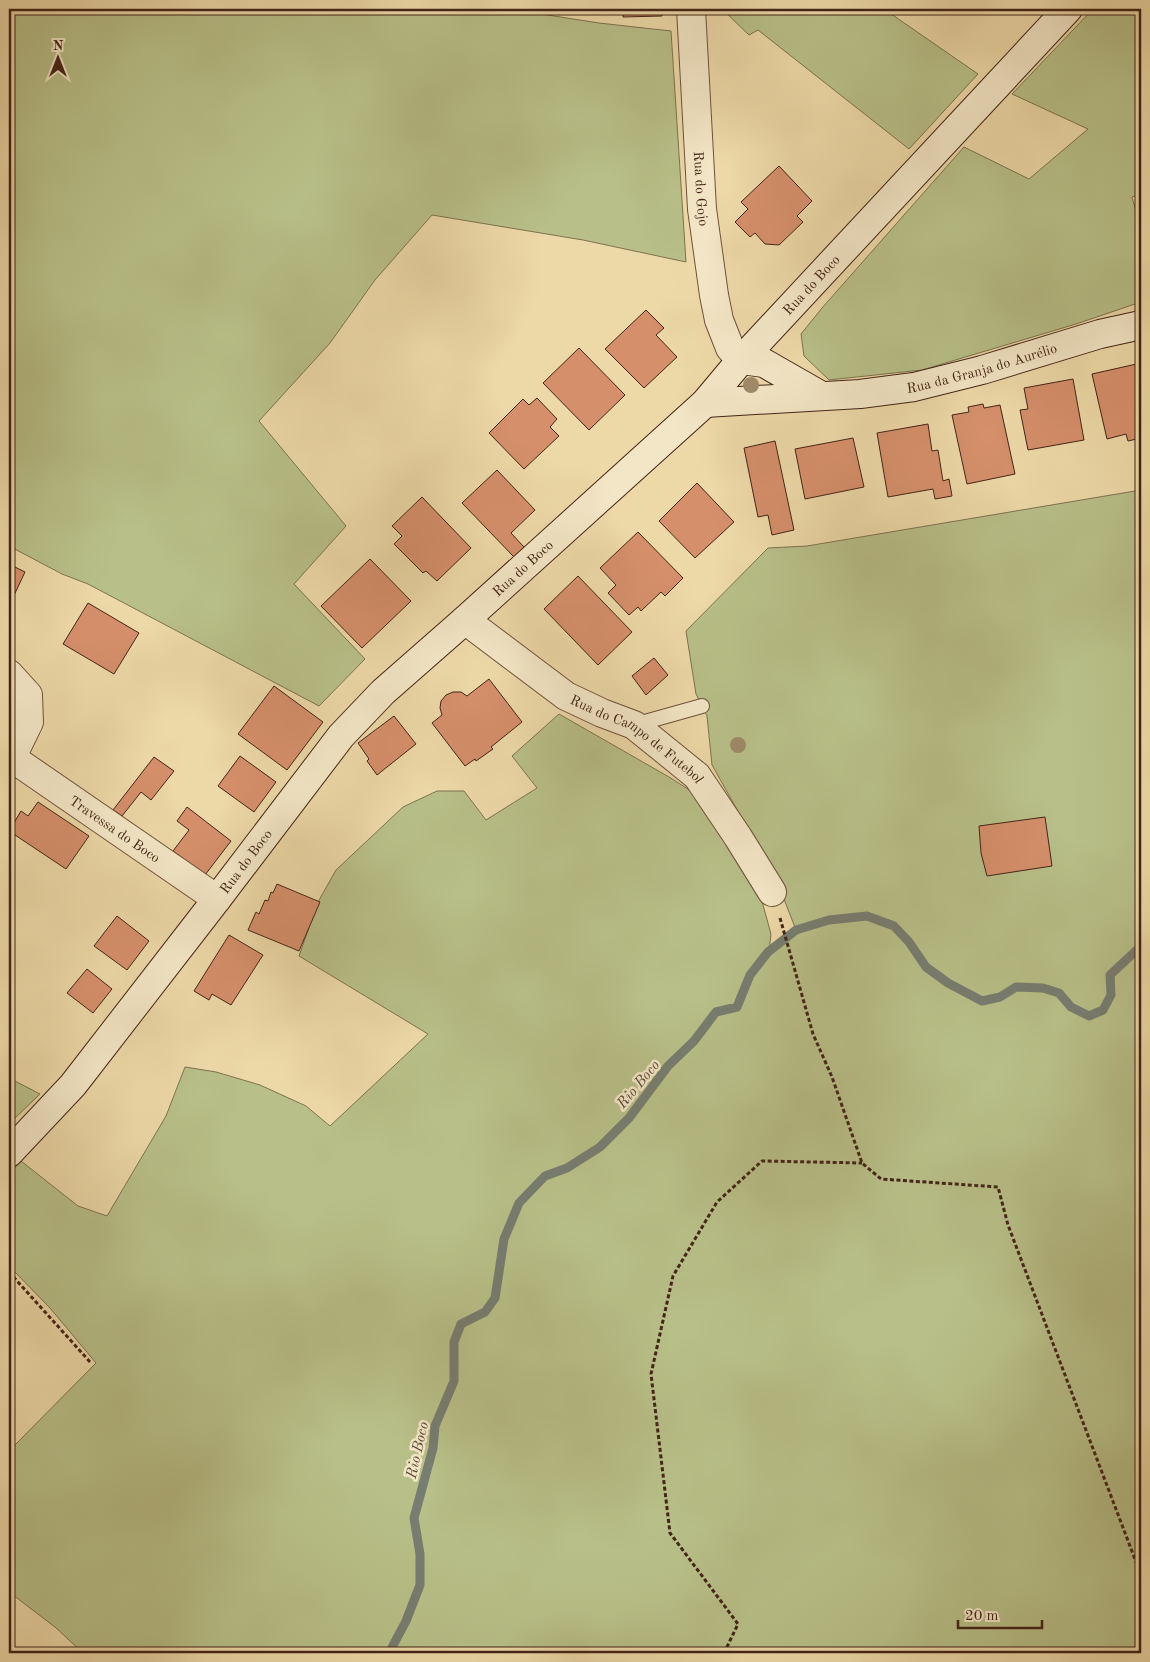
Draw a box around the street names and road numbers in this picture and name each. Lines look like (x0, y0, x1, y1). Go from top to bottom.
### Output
street label: Rua do Gojo (691, 151, 710, 227)
street label: Rua do Boco (781, 253, 843, 318)
street label: Rua da Granja do Aurélio (906, 342, 1059, 396)
street label: Rua do Boco (490, 538, 556, 599)
street label: Rua do Campo de Futebol (568, 693, 706, 786)
street label: Travessa do Boco (67, 794, 162, 866)
street label: Rua do Boco (218, 827, 275, 896)

